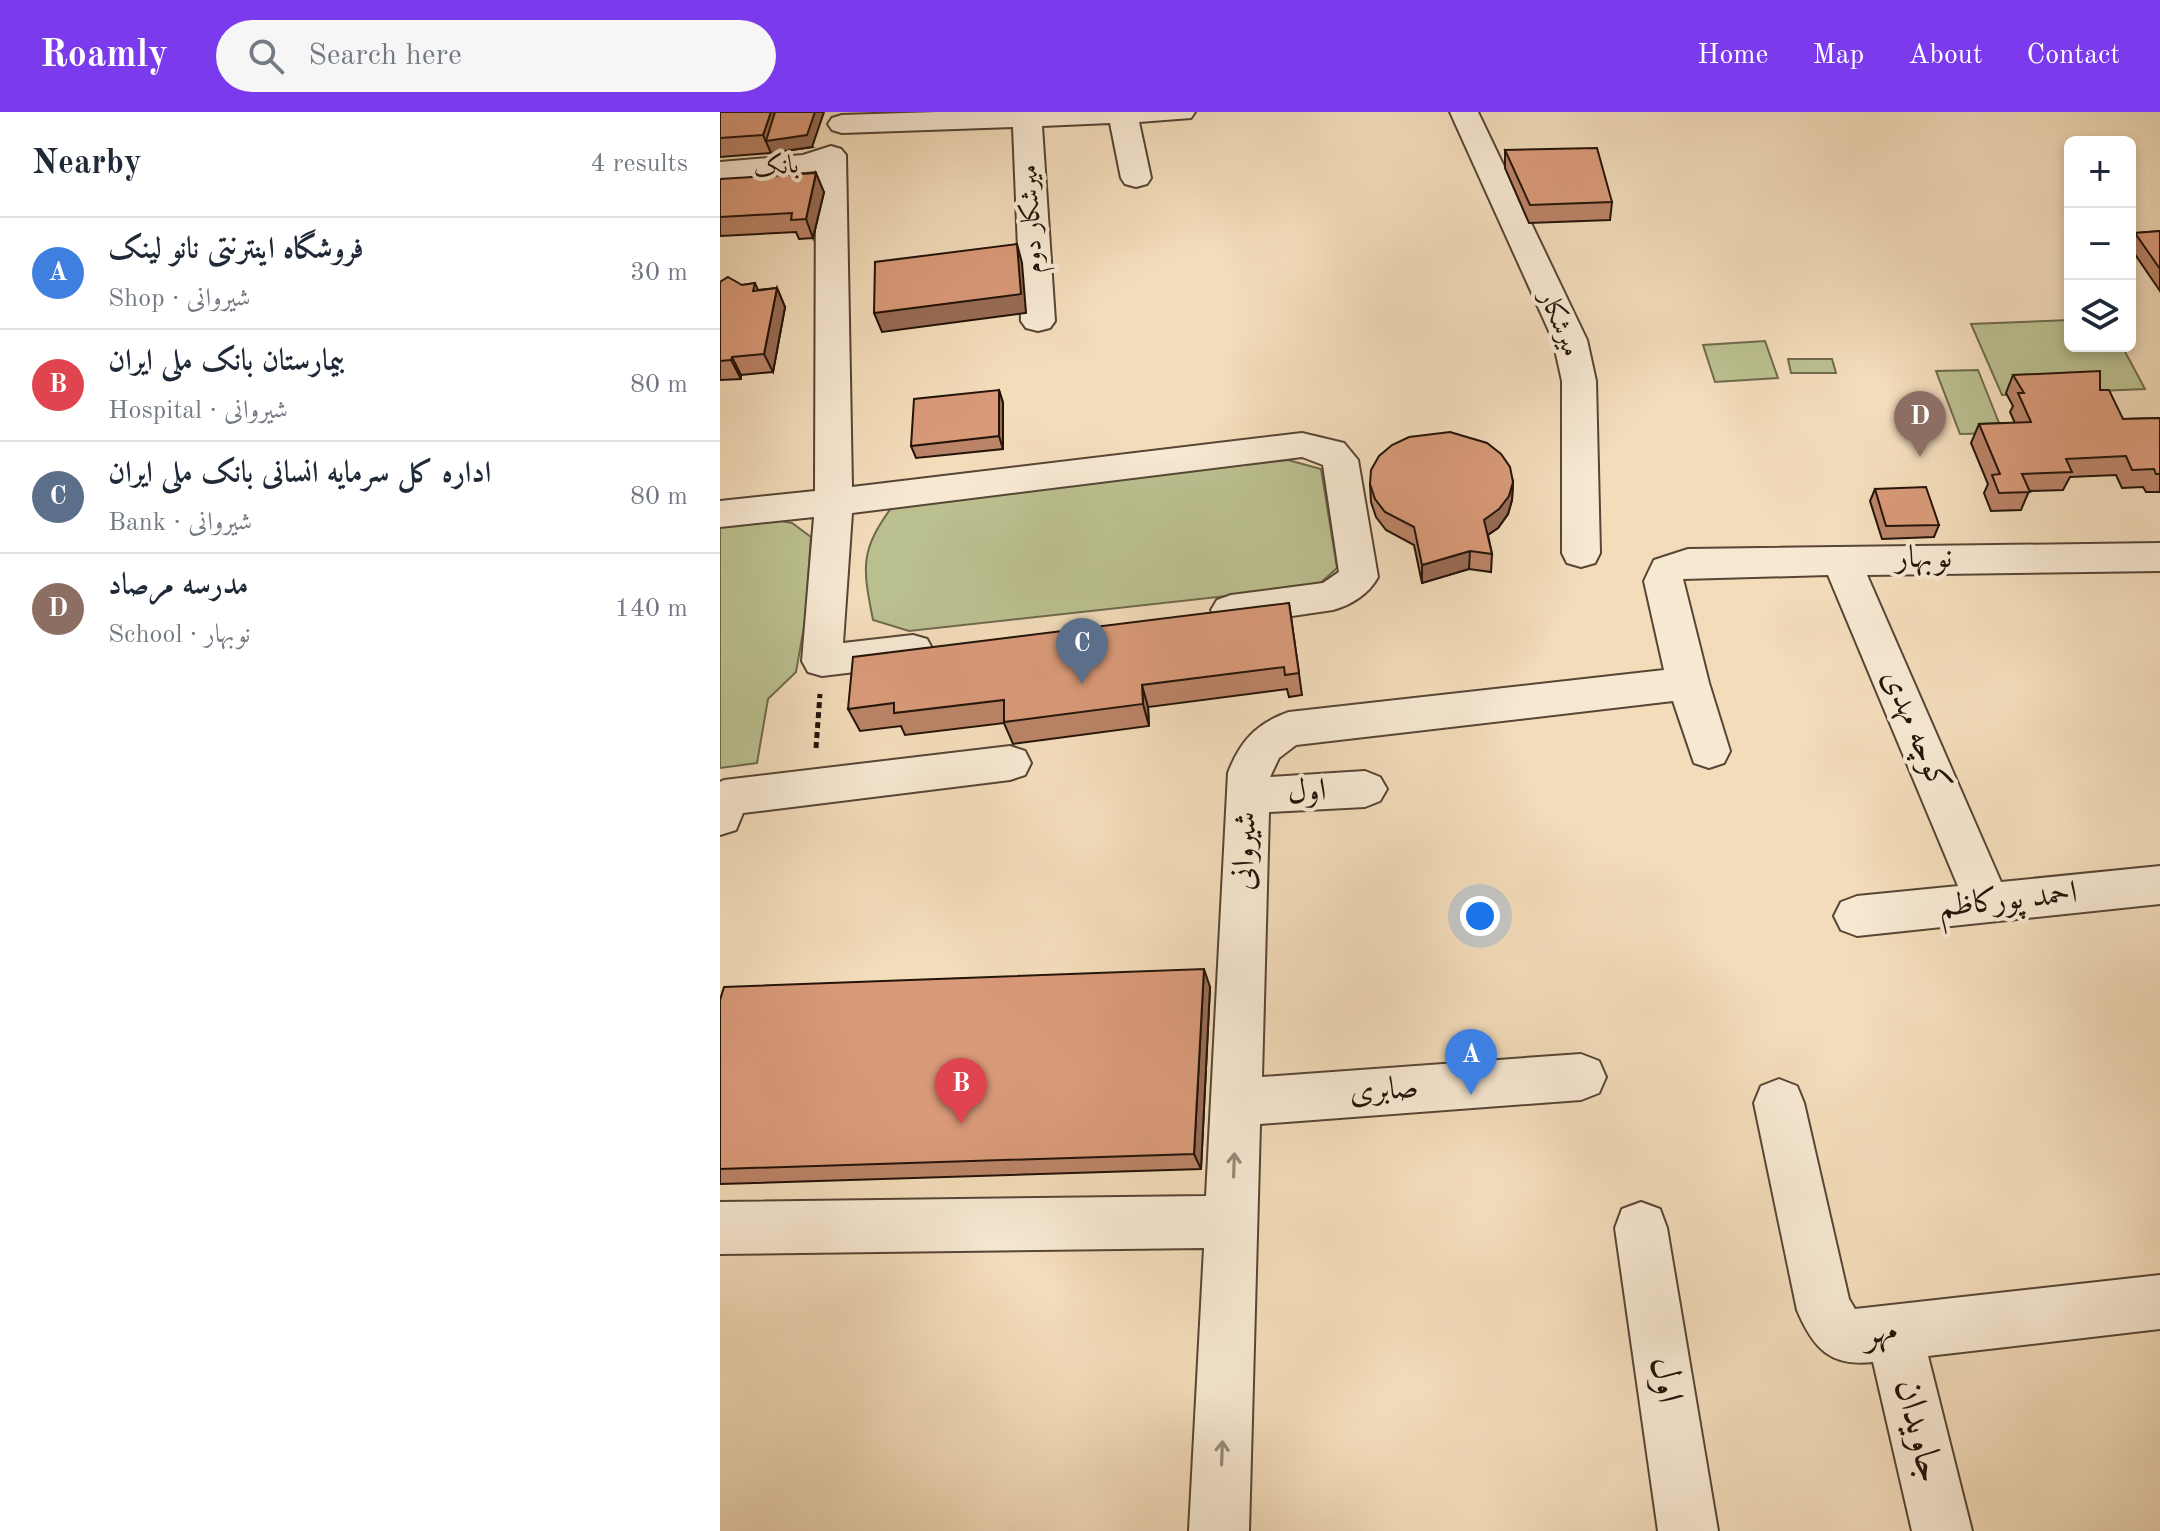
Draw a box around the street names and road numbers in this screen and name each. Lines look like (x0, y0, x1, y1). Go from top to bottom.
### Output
street label: بانک (752, 150, 800, 183)
street label: میرشکار دوم (1014, 163, 1056, 274)
street label: میرشکار (1532, 284, 1586, 361)
street label: نوبهار (1893, 543, 1952, 577)
street label: کوچه مهدی (1872, 665, 1956, 798)
street label: اول (1286, 776, 1328, 810)
street label: شیروانی (1229, 811, 1263, 891)
street label: احمد پورکاظم (1937, 876, 2080, 935)
street label: صابری (1348, 1073, 1420, 1109)
street label: مهر (1859, 1312, 1899, 1354)
street label: اول (1643, 1354, 1687, 1406)
street label: جاویدان (1886, 1376, 1949, 1487)

